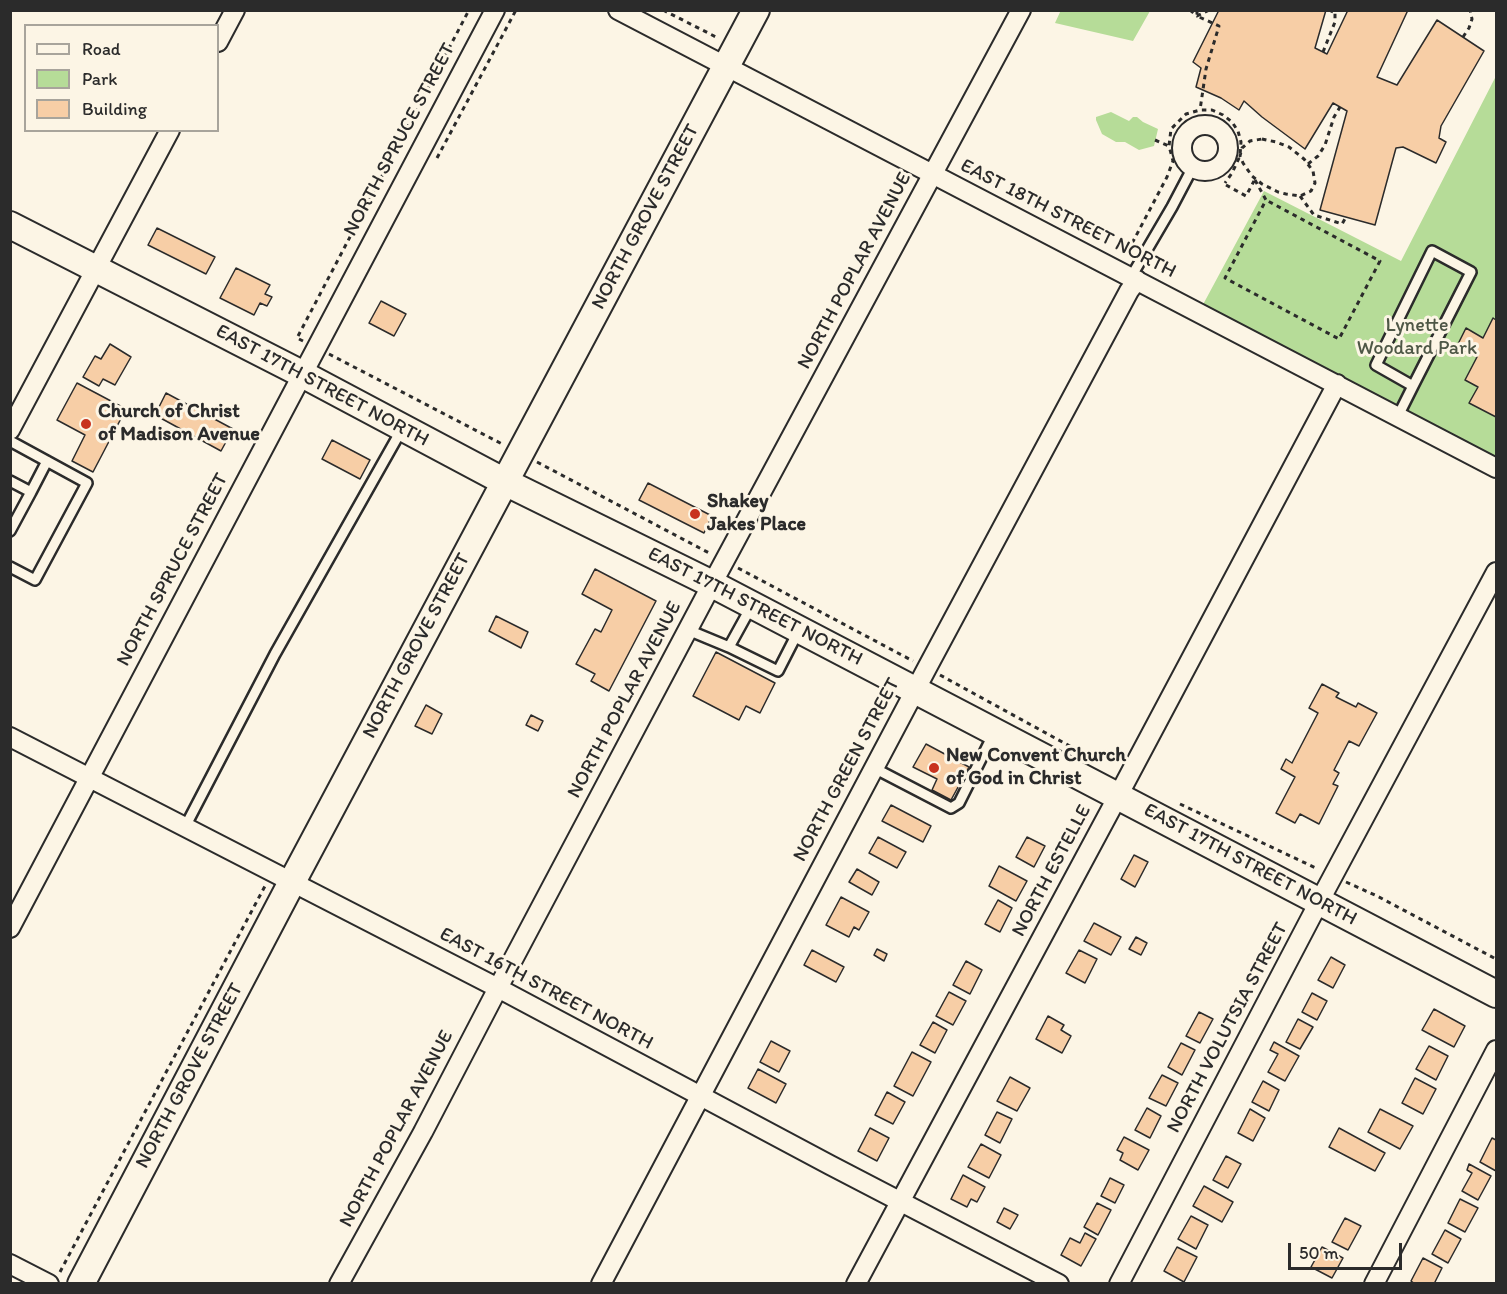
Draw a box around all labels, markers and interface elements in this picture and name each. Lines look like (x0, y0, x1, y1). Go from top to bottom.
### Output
legend (24, 24, 219, 132)
text: Road (82, 38, 121, 60)
street label: NORTH SPRUCE STREET (339, 39, 461, 241)
text: Park (82, 68, 117, 90)
text: Building (82, 98, 147, 120)
street label: NORTH GROVE STREET (587, 120, 705, 314)
street label: EAST 18TH STREET NORTH (956, 154, 1180, 284)
street label: NORTH POPLAR AVENUE (793, 168, 917, 374)
park label: Lynette Woodard Park (1357, 314, 1477, 361)
street label: EAST 17TH STREET NORTH (211, 320, 433, 452)
place label: Church of Christ of Madison Avenue (98, 400, 260, 447)
marker: Church of Christ of Madison Avenue (79, 417, 93, 431)
street label: NORTH SPRUCE STREET (112, 469, 234, 671)
place label: Shakey Jakes Place (707, 490, 806, 537)
marker: Shakey Jakes Place (688, 507, 702, 521)
street label: EAST 17TH STREET NORTH (644, 542, 866, 672)
street label: NORTH GROVE STREET (358, 549, 476, 743)
street label: NORTH POPLAR AVENUE (563, 597, 687, 803)
street label: NORTH GREEN STREET (788, 674, 906, 866)
place label: New Convent Church of God in Christ (946, 744, 1126, 791)
marker: New Convent Church of God in Christ (927, 761, 941, 775)
street label: EAST 17TH STREET NORTH (1139, 799, 1361, 931)
street label: NORTH ESTELLE (1007, 801, 1097, 941)
street label: NORTH VOLUTSIA STREET (1162, 919, 1294, 1137)
street label: EAST 16TH STREET NORTH (435, 922, 657, 1056)
street label: NORTH GROVE STREET (131, 979, 249, 1173)
street label: NORTH POPLAR AVENUE (335, 1026, 459, 1232)
scale bar (1291, 1231, 1405, 1269)
text: 50 m (1299, 1242, 1339, 1264)

